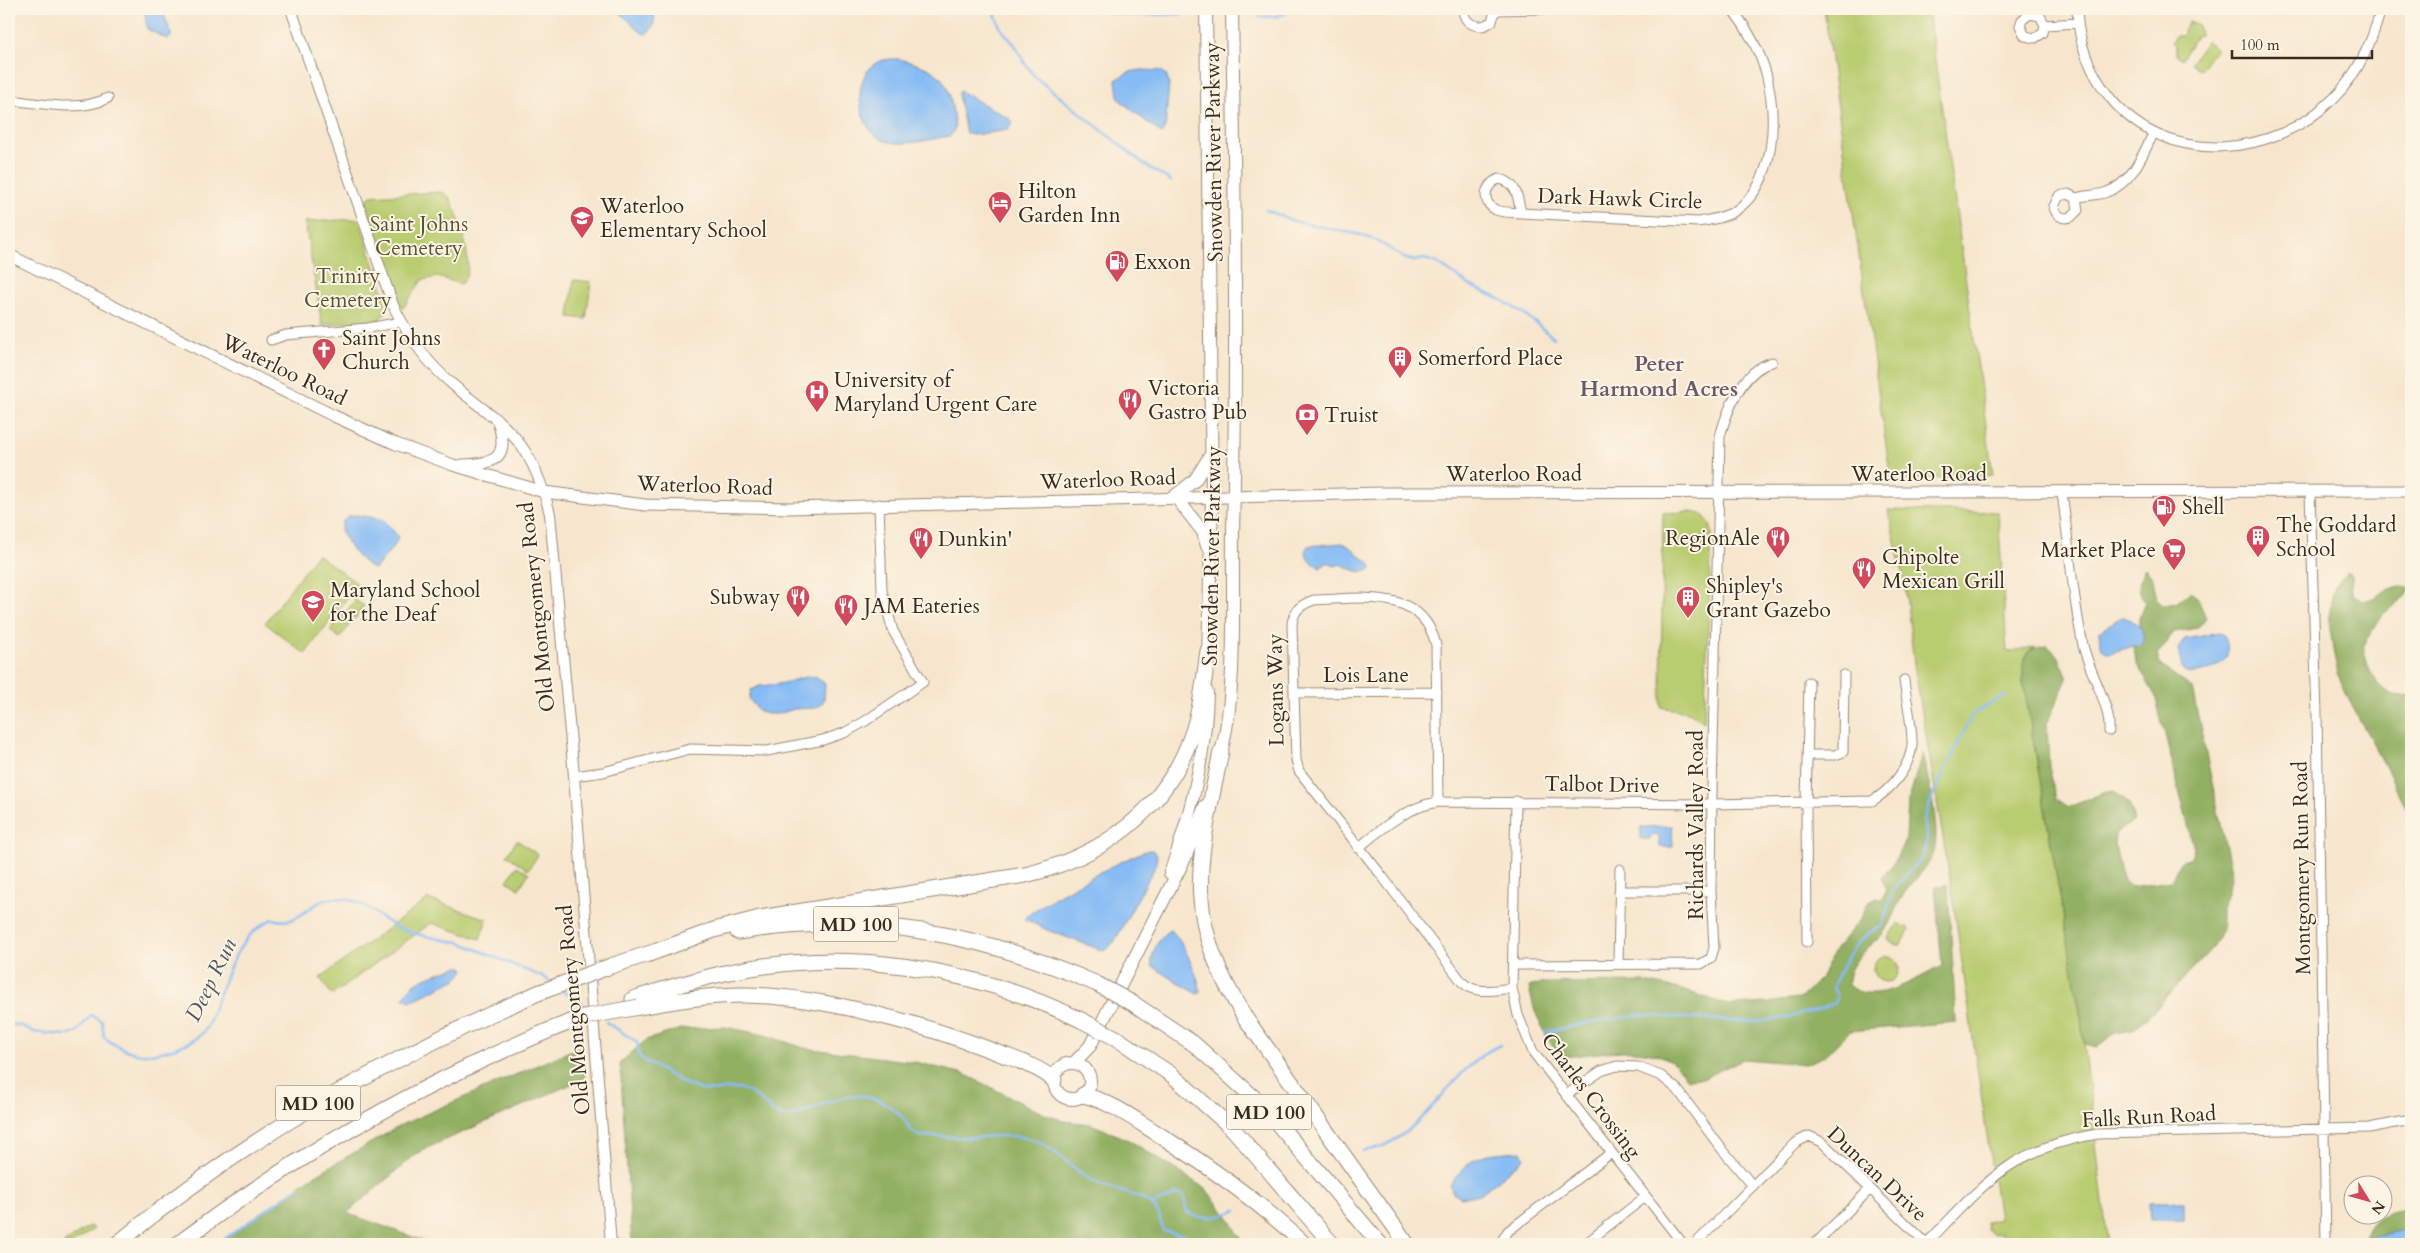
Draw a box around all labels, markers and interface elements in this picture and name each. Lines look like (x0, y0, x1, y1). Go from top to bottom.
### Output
scale bar (2232, 28, 2372, 60)
text: 100 m (2240, 35, 2280, 55)
street label: Snowden River Parkway (1198, 42, 1230, 262)
place label: Hilton Garden Inn (1018, 177, 1121, 230)
street label: Dark Hawk Circle (1537, 182, 1703, 216)
hotel icon: Hilton Garden Inn (987, 190, 1013, 224)
place label: Waterloo Elementary School (599, 192, 767, 245)
school or university icon: Waterloo Elementary School (569, 205, 595, 239)
park label: Saint Johns Cemetery (370, 210, 468, 263)
place label: Exxon (1134, 248, 1191, 277)
fuel station icon: Exxon (1104, 249, 1130, 283)
park label: Trinity Cemetery (304, 262, 392, 315)
place label: Saint Johns Church (342, 324, 441, 377)
street label: Waterloo Road (216, 327, 351, 413)
church icon: Saint Johns Church (311, 337, 337, 371)
place label: Somerford Place (1418, 344, 1563, 373)
building icon: Somerford Place (1387, 345, 1413, 379)
district label: Peter Harmond Acres (1580, 349, 1738, 404)
place label: University of Maryland Urgent Care (834, 366, 1037, 419)
place label: Victoria Gastro Pub (1148, 374, 1247, 427)
hospital icon: University of Maryland Urgent Care (804, 379, 830, 413)
restaurant icon: Victoria Gastro Pub (1117, 387, 1143, 421)
place label: Truist (1324, 401, 1379, 430)
bank icon: Truist (1294, 402, 1320, 436)
street label: Snowden River Parkway (1196, 446, 1228, 666)
street label: Waterloo Road (1445, 460, 1582, 489)
street label: Waterloo Road (1850, 460, 1987, 489)
street label: Waterloo Road (1039, 463, 1176, 497)
street label: Waterloo Road (636, 469, 773, 503)
place label: Shell (2182, 493, 2224, 522)
fuel station icon: Shell (2151, 494, 2177, 528)
street label: Old Montgomery Road (512, 501, 562, 713)
place label: The Goddard School (2276, 511, 2396, 564)
place label: RegionAle (1665, 524, 1760, 553)
building icon: The Goddard School (2245, 524, 2271, 558)
place label: Dunkin' (938, 525, 1012, 554)
restaurant icon: RegionAle (1765, 525, 1791, 559)
restaurant icon: Dunkin' (908, 526, 934, 560)
place label: Market Place (2040, 536, 2156, 565)
supermarket icon: Market Place (2161, 537, 2187, 571)
place label: Chipolte Mexican Grill (1882, 543, 2005, 596)
restaurant icon: Chipolte Mexican Grill (1851, 556, 1877, 590)
place label: Shipley's Grant Gazebo (1706, 572, 1831, 625)
place label: Maryland School for the Deaf (330, 576, 480, 629)
place label: Subway (710, 583, 780, 612)
restaurant icon: Subway (785, 584, 811, 618)
building icon: Shipley's Grant Gazebo (1675, 585, 1701, 619)
school or university icon: Maryland School for the Deaf (300, 589, 326, 623)
place label: JAM Eateries (861, 592, 980, 621)
restaurant icon: JAM Eateries (833, 593, 859, 627)
street label: Logans Way (1261, 633, 1291, 747)
street label: Lois Lane (1323, 661, 1409, 690)
street label: Richards Valley Road (1682, 730, 1711, 920)
street label: Montgomery Run Road (2286, 761, 2318, 975)
street label: Talbot Drive (1544, 769, 1660, 801)
street label: Old Montgomery Road (550, 904, 598, 1116)
road number: MD 100 (814, 906, 898, 942)
water label: Deep Run (178, 933, 244, 1027)
street label: Charles Crossing (1534, 1027, 1648, 1165)
road number: MD 100 (276, 1086, 360, 1120)
road number: MD 100 (1226, 1094, 1312, 1130)
street label: Falls Run Road (2081, 1099, 2217, 1135)
street label: Duncan Drive (1820, 1120, 1934, 1228)
north arrow (2342, 1176, 2392, 1226)
text: N (2367, 1197, 2389, 1218)

